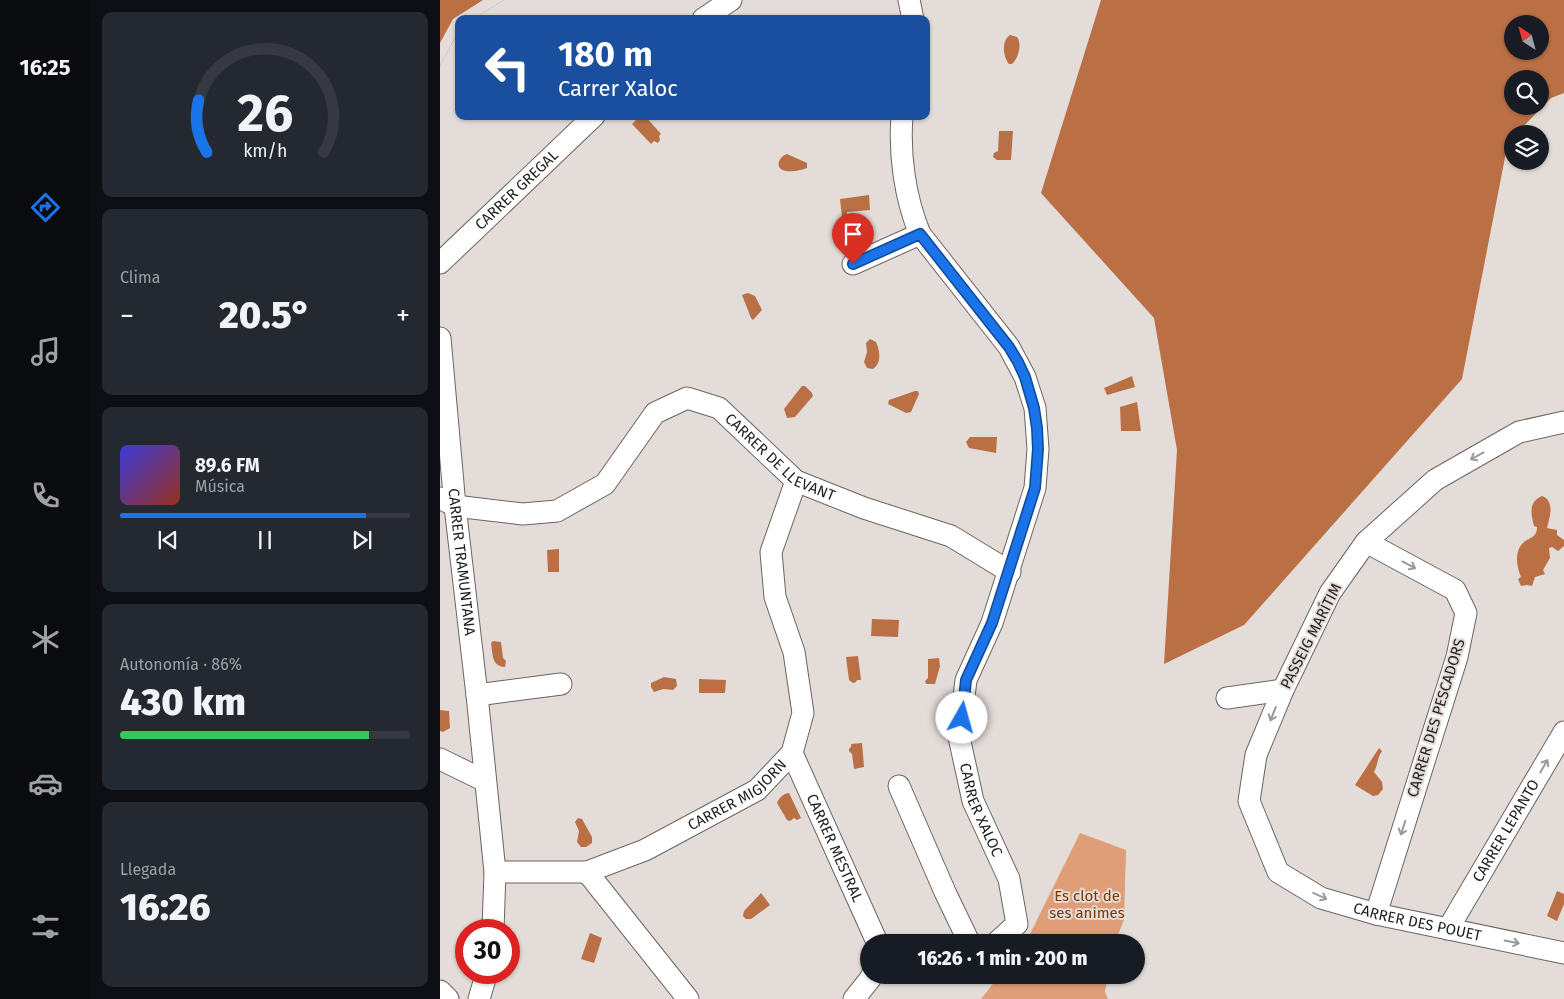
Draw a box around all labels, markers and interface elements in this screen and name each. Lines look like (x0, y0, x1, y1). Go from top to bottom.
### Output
north arrow (1504, 15, 1549, 60)
map controls (1504, 15, 1549, 170)
text: 180 m (558, 33, 653, 75)
icon: left (475, 35, 540, 100)
text: 16:25 (19, 54, 71, 81)
button: search (1504, 70, 1549, 115)
text: Carrer Xaloc (558, 75, 678, 102)
text: 26 (237, 82, 293, 145)
button: layers (1504, 125, 1549, 170)
text: km/h (243, 140, 287, 162)
street label: CARRER GREGAL (471, 146, 562, 234)
icon: directions (28, 190, 63, 225)
pin (832, 213, 874, 264)
icon: arrive (839, 220, 867, 248)
text: Clima (120, 268, 160, 287)
text: 20.5° (219, 292, 311, 338)
text: − (120, 299, 134, 332)
text: + (396, 299, 410, 332)
icon: music (28, 334, 63, 369)
street label: CARRER DE LLEVANT (721, 410, 838, 505)
one-way arrow (1470, 452, 1484, 462)
text: 89.6 FM (195, 454, 260, 477)
text: Música (195, 477, 245, 496)
icon: phone (28, 478, 63, 513)
street label: CARRER TRAMUNTANA (444, 488, 479, 637)
icon: previous (154, 526, 182, 554)
icon: pause (251, 526, 279, 554)
icon: next (348, 526, 376, 554)
one-way arrow (1401, 561, 1416, 570)
street label: PASSEIG MARÍTIM (1277, 580, 1345, 692)
icon: climate (28, 622, 63, 657)
street label: CARRER DES PESCADORS (1403, 637, 1469, 799)
text: Autonomía · 86% (120, 655, 242, 674)
text: 430 km (120, 679, 246, 725)
position arrow (935, 691, 987, 743)
one-way arrow (1267, 707, 1276, 722)
street label: CARRER MIGJORN (685, 756, 790, 834)
one-way arrow (1539, 760, 1549, 774)
street label: CARRER XALOC (956, 761, 1007, 860)
icon: car (28, 766, 63, 801)
street label: CARRER LEPANTO (1469, 776, 1543, 885)
street label: CARRER MESTRAL (803, 791, 867, 905)
one-way arrow (1398, 820, 1407, 836)
text: Llegada (120, 860, 176, 879)
text: 16:26 (120, 884, 211, 930)
park label: Es clot de ses animes (1049, 887, 1125, 922)
one-way arrow (1312, 892, 1327, 902)
street label: CARRER DES POUET (1351, 899, 1483, 945)
icon: filters (28, 909, 63, 944)
speed limit sign: 30 (455, 919, 520, 984)
one-way arrow (1503, 938, 1519, 948)
text: 16:26 · 1 min · 200 m (917, 947, 1088, 970)

